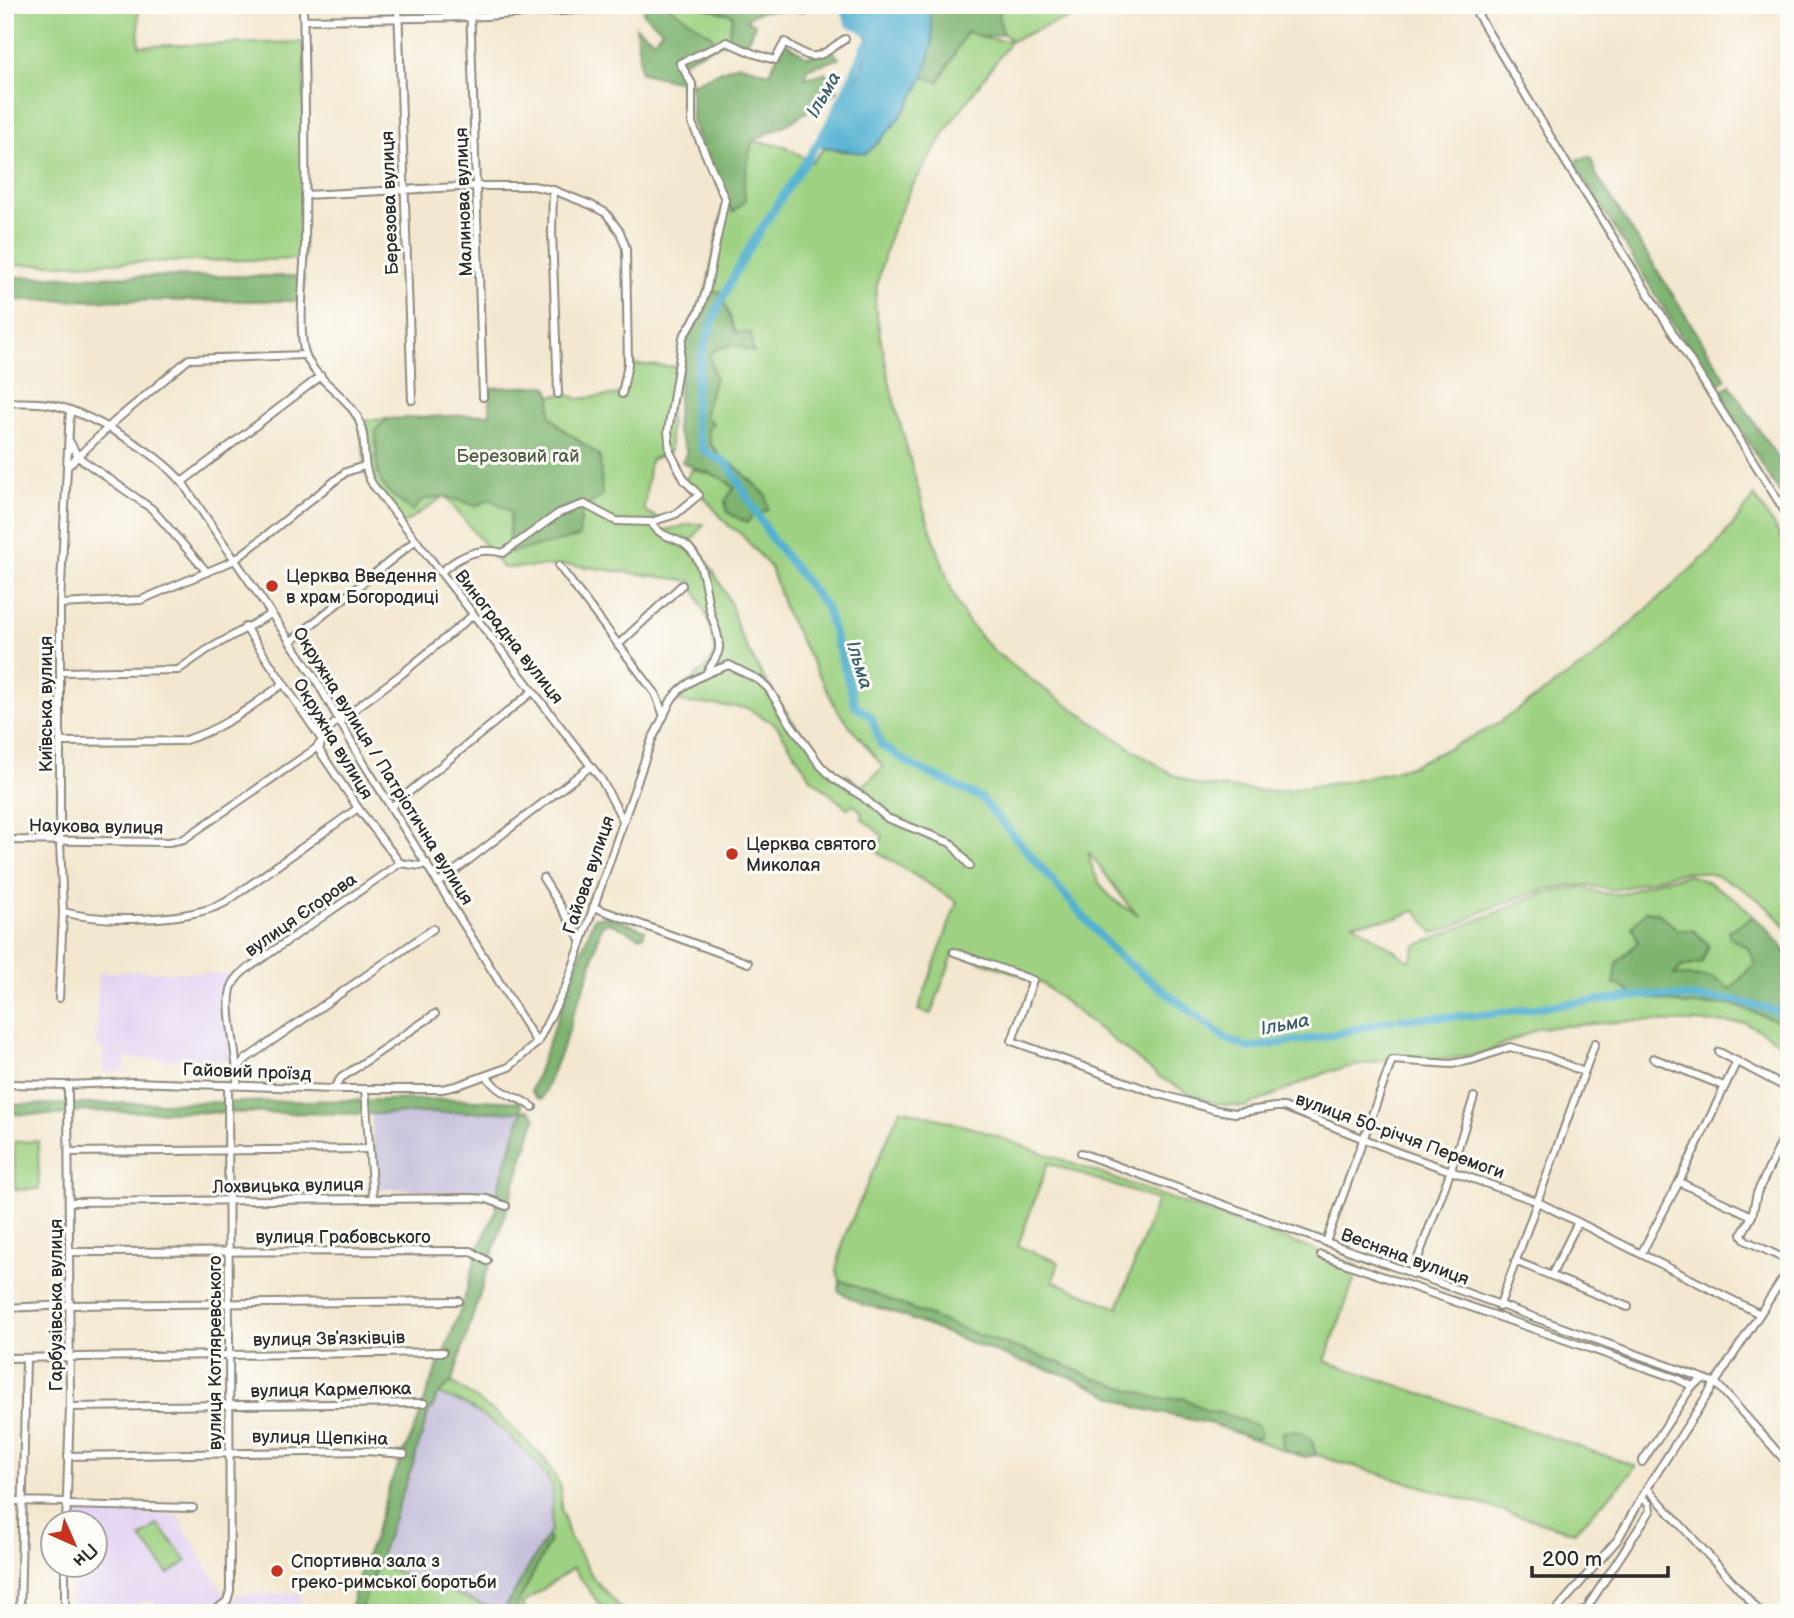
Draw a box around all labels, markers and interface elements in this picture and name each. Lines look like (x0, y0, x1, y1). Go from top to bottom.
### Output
water label: Ільма (802, 68, 846, 122)
street label: Малинова вулиця (451, 127, 477, 277)
street label: Березова вулиця (377, 131, 403, 275)
park label: Березовий гай (457, 446, 579, 467)
place label: Церква Введення в храм Богородиці (286, 566, 439, 608)
street label: Виноградна вулиця (450, 566, 568, 708)
marker: Церква Введення в храм Богородиці (264, 578, 280, 594)
street label: Окружна вулиця / Патріотична вулиця (288, 623, 478, 909)
street label: Київська вулиця (36, 636, 57, 772)
water label: Ільма (841, 638, 877, 692)
street label: Окружна вулиця (289, 675, 377, 803)
street label: Гайова вулиця (559, 813, 619, 937)
street label: Наукова вулиця (29, 815, 163, 839)
place label: Церква святого Миколая (746, 834, 876, 876)
marker: Церква святого Миколая (724, 846, 740, 862)
street label: вулиця Єгорова (241, 869, 361, 961)
water label: Ільма (1259, 1009, 1311, 1041)
street label: Гайовий проїзд (182, 1059, 312, 1085)
street label: вулиця 50-річчя Перемоги (1293, 1088, 1507, 1184)
street label: Лохвицька вулиця (211, 1174, 364, 1198)
street label: Гарбузівська вулиця (46, 1219, 67, 1391)
street label: Весняна вулиця (1338, 1224, 1472, 1290)
street label: вулиця Грабовського (255, 1227, 431, 1248)
street label: вулиця Котляревського (205, 1256, 226, 1450)
street label: вулиця Звʼязківців (253, 1327, 406, 1351)
street label: вулиця Кармелюка (250, 1378, 412, 1402)
street label: вулиця Щепкіна (252, 1426, 389, 1450)
north arrow (38, 1510, 108, 1580)
scale bar (1532, 1534, 1668, 1578)
text: Пн (68, 1538, 102, 1572)
text: 200 m (1542, 1547, 1602, 1572)
place label: Спортивна зала з греко-римської боротьби (291, 1551, 497, 1593)
marker: Спортивна зала з греко-римської боротьби (269, 1563, 285, 1579)

